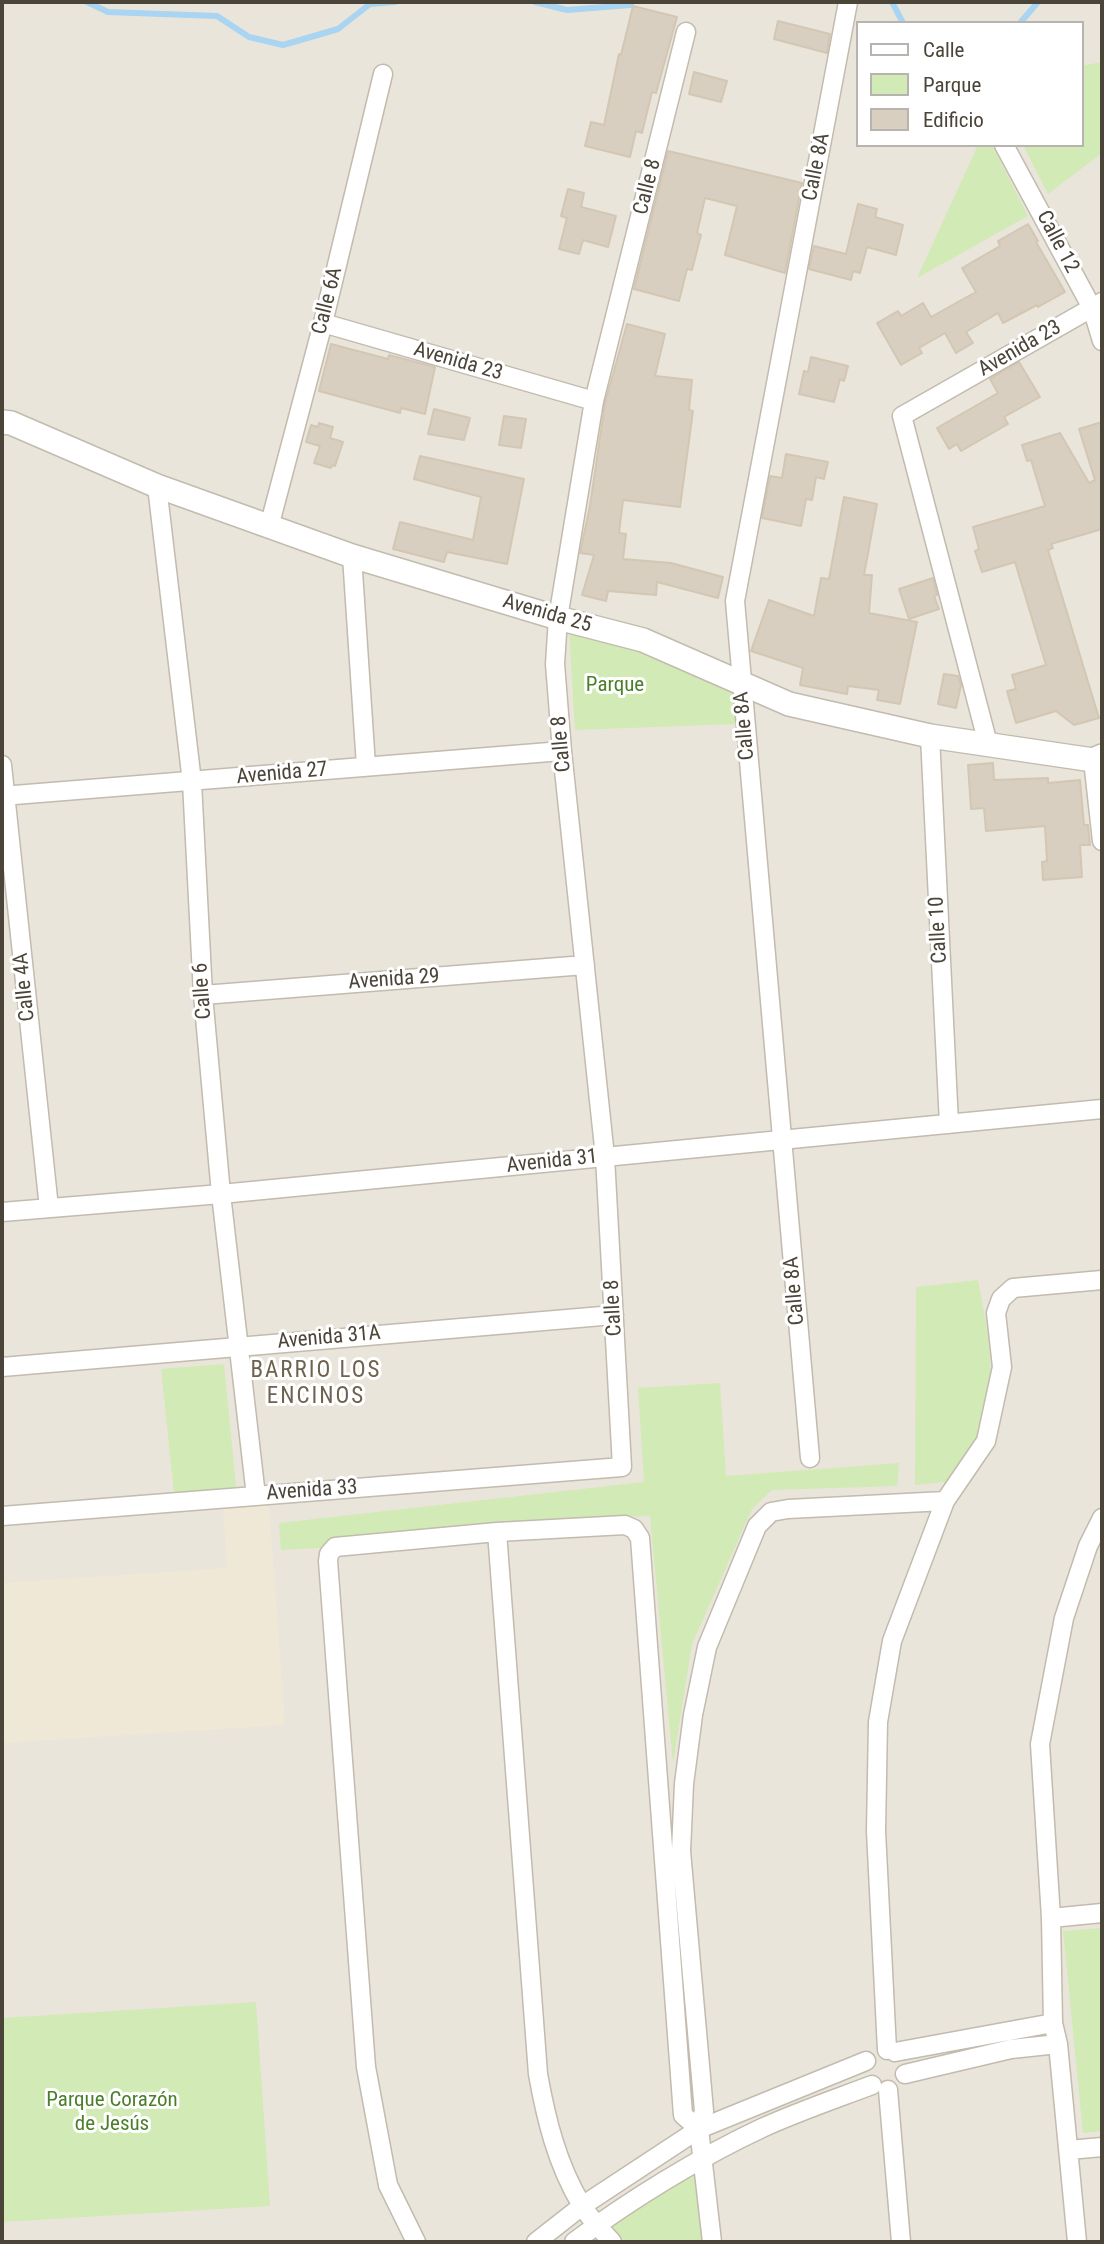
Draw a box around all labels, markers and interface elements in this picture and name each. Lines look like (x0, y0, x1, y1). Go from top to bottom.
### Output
legend (856, 21, 1083, 147)
text: Calle (923, 38, 964, 62)
text: Parque (923, 73, 981, 97)
text: Edificio (923, 108, 984, 132)
street label: Calle 8A (798, 131, 836, 203)
street label: Calle 8 (629, 156, 667, 218)
street label: Calle 12 (1030, 207, 1084, 277)
street label: Calle 6A (307, 265, 349, 337)
street label: Avenida 23 (974, 315, 1066, 383)
street label: Avenida 23 (411, 337, 505, 387)
street label: Avenida 25 (500, 589, 594, 639)
park label: Parque (586, 673, 644, 699)
street label: Calle 8A (729, 691, 761, 761)
street label: Calle 8 (547, 715, 577, 773)
street label: Avenida 27 (235, 757, 329, 791)
street label: Calle 10 (925, 896, 953, 964)
street label: Calle 4A (9, 952, 41, 1022)
street label: Calle 6 (188, 962, 218, 1020)
street label: Avenida 29 (348, 964, 440, 996)
street label: Avenida 31 (505, 1145, 599, 1179)
street label: Calle 8A (779, 1256, 811, 1326)
street label: Calle 8 (600, 1279, 628, 1337)
street label: Avenida 31A (276, 1321, 382, 1355)
district label: BARRIO LOS ENCINOS (252, 1357, 380, 1411)
street label: Avenida 33 (266, 1475, 358, 1507)
park label: Parque Corazón de Jesús (46, 2088, 178, 2138)

